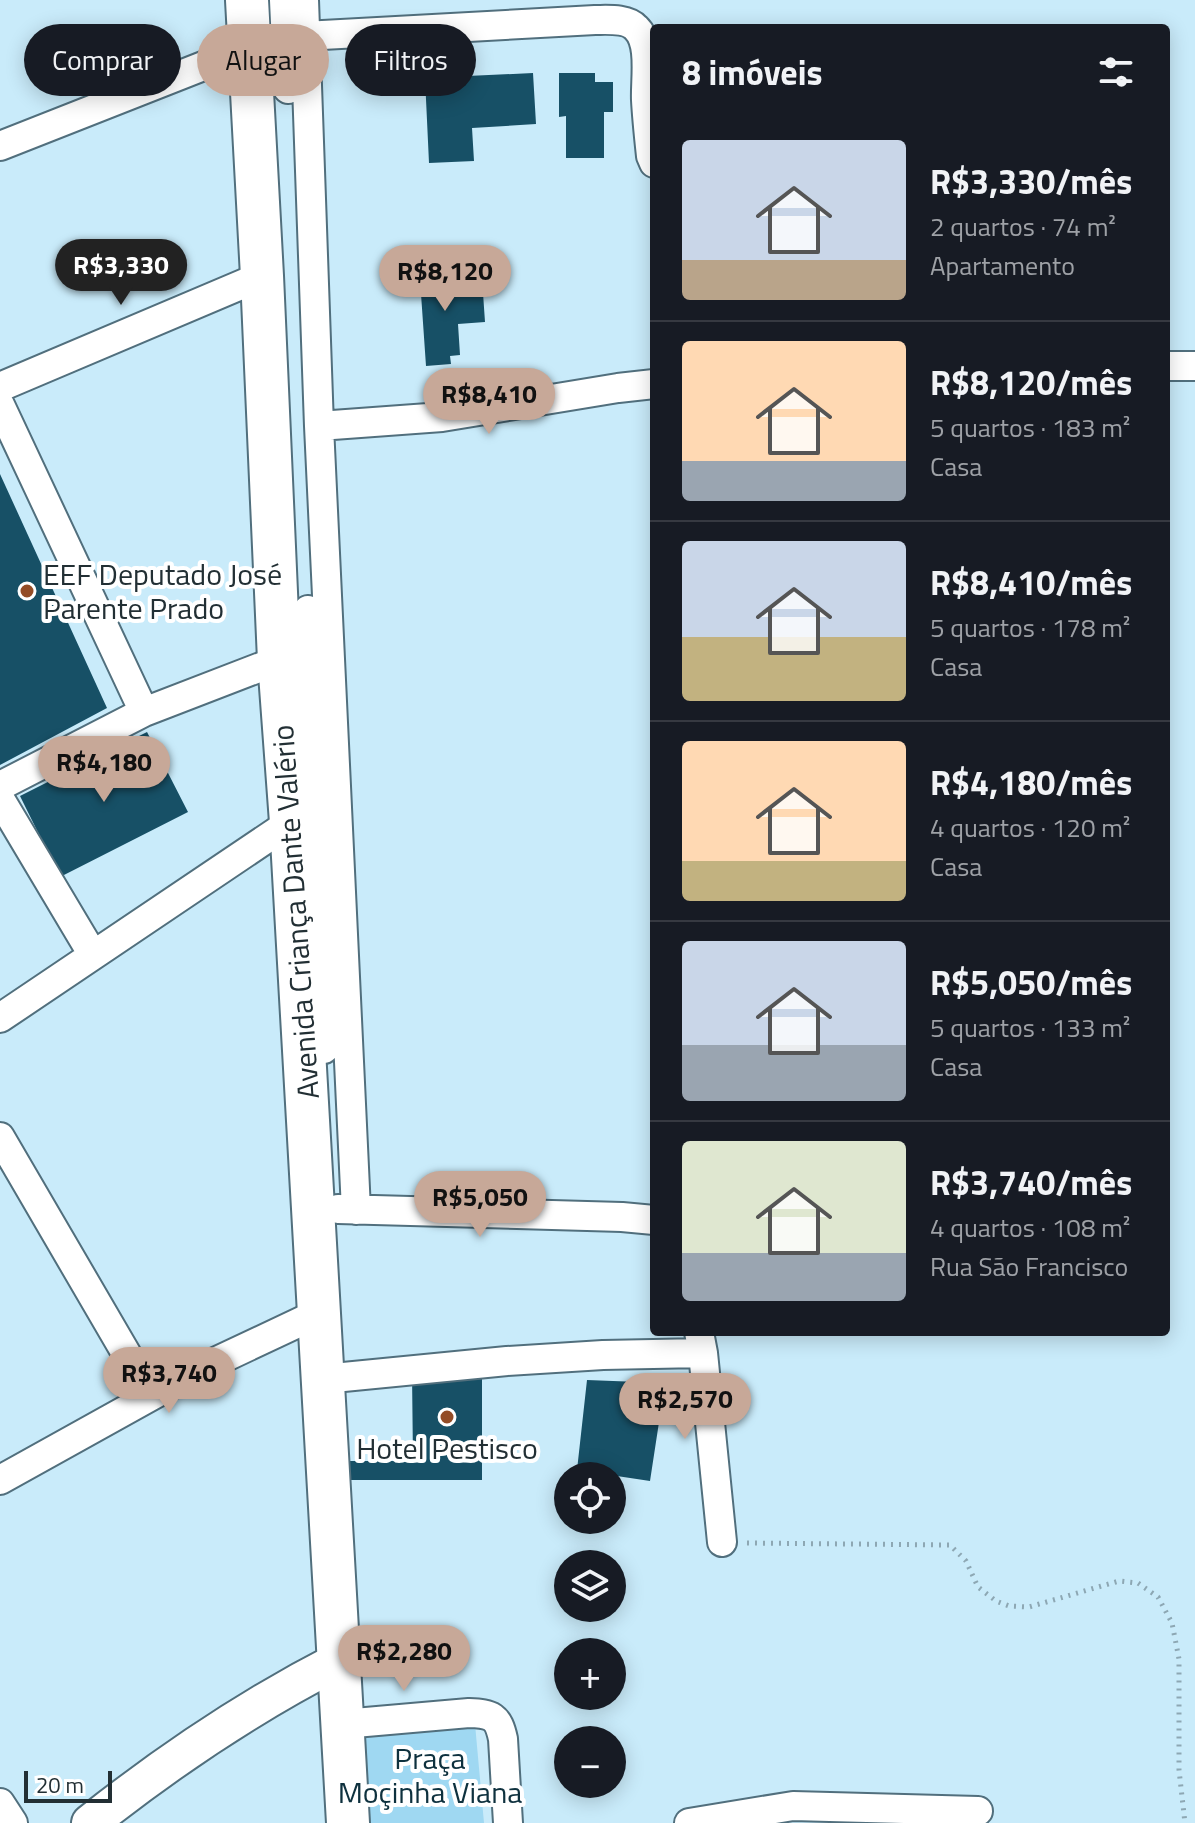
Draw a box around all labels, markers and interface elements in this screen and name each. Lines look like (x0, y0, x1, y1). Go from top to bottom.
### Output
chip: Comprar (24, 24, 181, 96)
chip: Alugar (197, 24, 329, 96)
chip: Filtros (345, 24, 476, 96)
text: 8 imóveis (682, 46, 823, 98)
icon: filters (1094, 50, 1138, 94)
text: R$3,330/mês (930, 155, 1132, 207)
icon: home (746, 172, 842, 268)
text: 2 quartos · 74 m² (930, 207, 1116, 246)
pin: R$3,330 (47, 239, 195, 307)
text: R$3,330 (73, 245, 169, 284)
pin: R$8,120 (371, 245, 519, 313)
text: Apartamento (930, 246, 1075, 285)
text: R$8,120 (397, 251, 493, 290)
text: R$8,120/mês (930, 356, 1132, 408)
pin: R$8,410 (415, 368, 563, 436)
icon: home (746, 373, 842, 469)
text: R$8,410 (441, 374, 537, 413)
text: 5 quartos · 183 m² (930, 408, 1130, 447)
text: Casa (930, 447, 982, 486)
place label: EEF Deputado José Parente Prado (43, 551, 282, 631)
text: R$8,410/mês (930, 556, 1132, 608)
icon: home (746, 573, 842, 669)
marker: EEF Deputado José Parente Prado (18, 582, 36, 600)
text: 5 quartos · 178 m² (930, 608, 1130, 647)
text: Casa (930, 647, 982, 686)
street label: Avenida Criança Dante Valério (259, 723, 331, 1101)
pin: R$4,180 (30, 736, 178, 804)
text: R$4,180 (56, 742, 152, 781)
text: R$4,180/mês (930, 756, 1132, 808)
icon: home (746, 773, 842, 869)
text: 4 quartos · 120 m² (930, 808, 1130, 847)
text: Casa (930, 847, 982, 886)
text: R$5,050/mês (930, 956, 1132, 1008)
icon: home (746, 973, 842, 1069)
text: 5 quartos · 133 m² (930, 1008, 1130, 1047)
text: Casa (930, 1047, 982, 1086)
text: R$3,740/mês (930, 1156, 1132, 1208)
pin: R$5,050 (406, 1171, 554, 1239)
icon: home (746, 1173, 842, 1269)
text: R$5,050 (432, 1177, 528, 1216)
text: 4 quartos · 108 m² (930, 1208, 1130, 1247)
text: Rua São Francisco (930, 1247, 1128, 1286)
pin: R$3,740 (95, 1347, 243, 1415)
text: R$3,740 (121, 1353, 217, 1392)
pin: R$2,570 (611, 1373, 759, 1441)
text: R$2,570 (637, 1379, 733, 1418)
marker: Hotel Pestisco (438, 1408, 456, 1426)
place label: Hotel Pestisco (356, 1425, 538, 1471)
map controls (554, 1462, 626, 1798)
button: locate (554, 1462, 626, 1534)
button: layers (554, 1550, 626, 1622)
pin: R$2,280 (330, 1625, 478, 1693)
text: R$2,280 (356, 1631, 452, 1670)
button: + (554, 1638, 626, 1710)
button: − (554, 1726, 626, 1798)
park label: Praça Moçinha Viana (338, 1735, 522, 1815)
scale bar (24, 1767, 112, 1803)
text: 20 m (36, 1768, 84, 1802)

